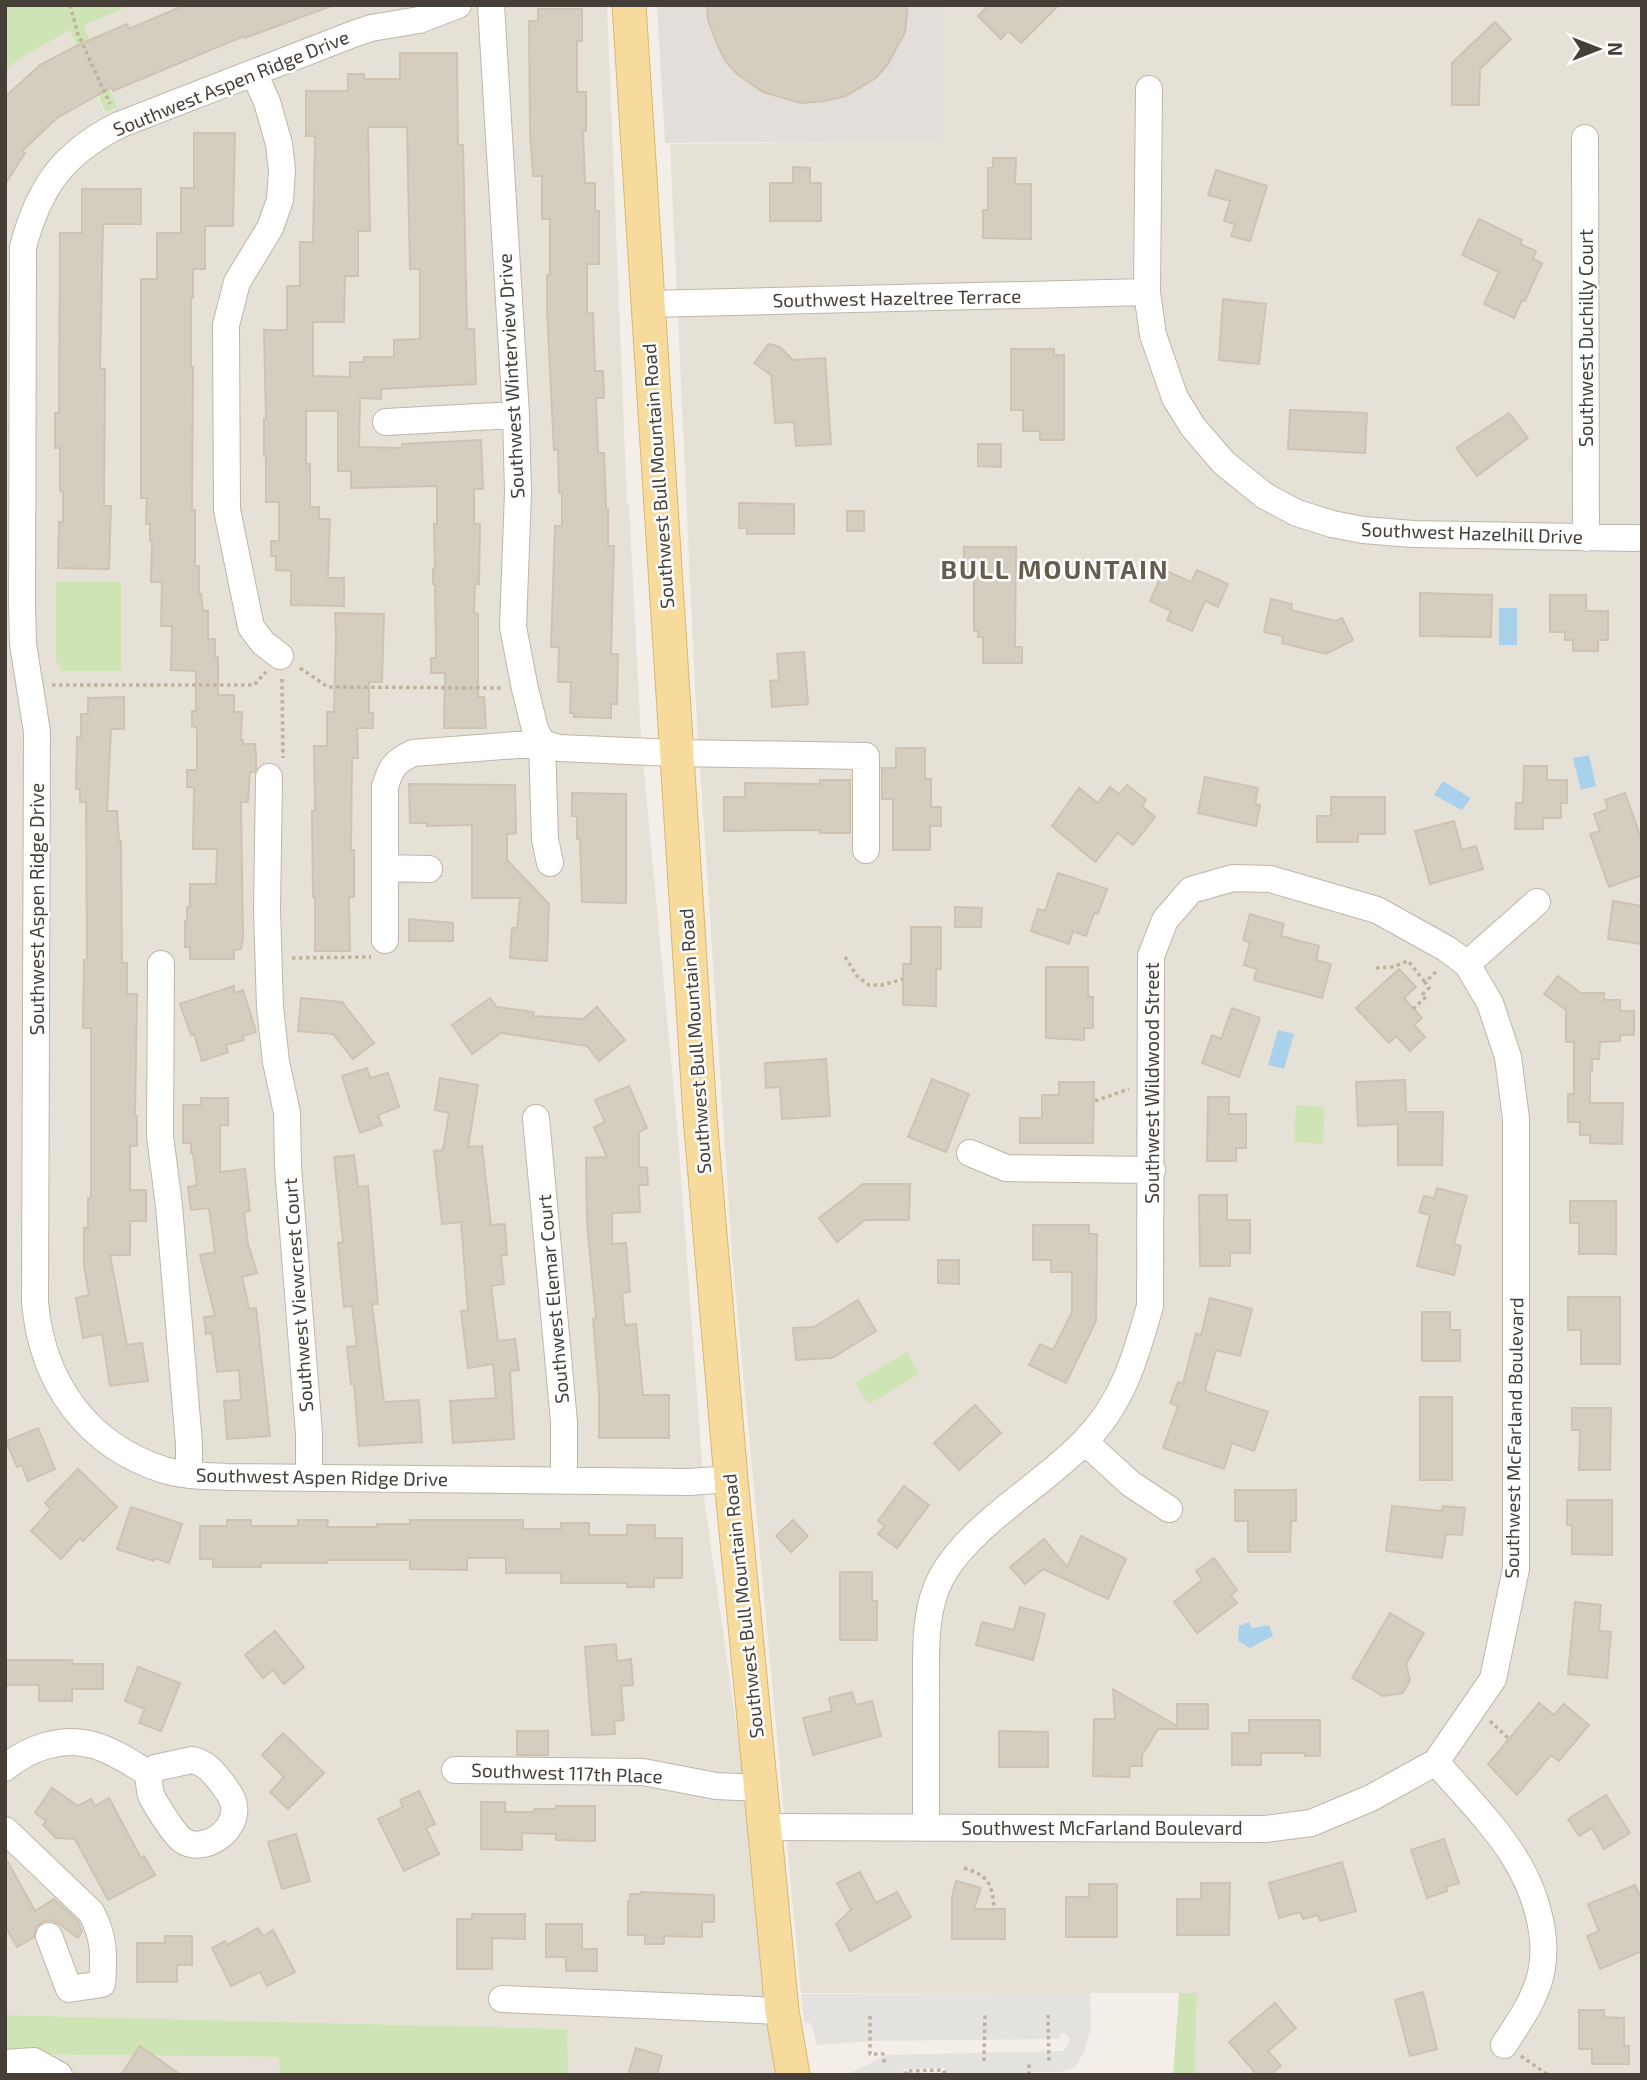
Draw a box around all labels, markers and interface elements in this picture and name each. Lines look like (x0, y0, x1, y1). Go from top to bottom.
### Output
north arrow (1563, 14, 1633, 84)
street label: Southwest Aspen Ridge Drive (109, 25, 352, 140)
text: N (1604, 42, 1627, 56)
street label: Southwest Duchilly Court (1574, 229, 1597, 447)
street label: Southwest Winterview Drive (493, 253, 528, 499)
street label: Southwest Hazeltree Terrace (772, 284, 1022, 311)
street label: Southwest Bull Mountain Road (637, 343, 678, 609)
street label: Southwest Hazelhill Drive (1361, 517, 1583, 548)
district label: BULL MOUNTAIN (940, 553, 1170, 584)
street label: Southwest Aspen Ridge Drive (25, 783, 48, 1035)
street label: Southwest Bull Mountain Road (674, 908, 715, 1174)
street label: Southwest Wildwood Street (1140, 962, 1163, 1204)
street label: Southwest Viewcrest Court (278, 1177, 317, 1413)
street label: Southwest Elemar Court (532, 1194, 573, 1405)
street label: Southwest McFarland Boulevard (1500, 1297, 1527, 1579)
street label: Southwest Aspen Ridge Drive (196, 1463, 448, 1490)
street label: Southwest Bull Mountain Road (717, 1473, 768, 1739)
street label: Southwest 117th Place (471, 1758, 663, 1787)
street label: Southwest McFarland Boulevard (961, 1816, 1243, 1839)

